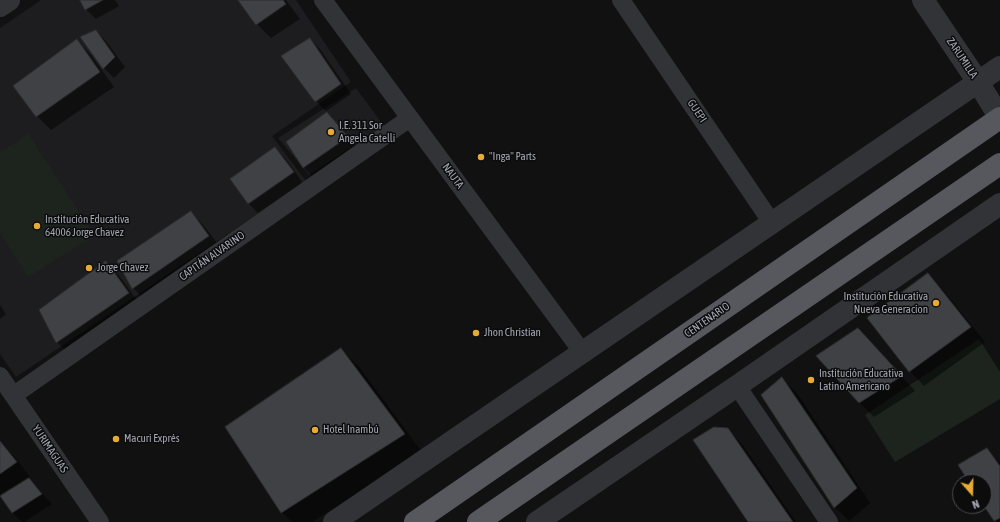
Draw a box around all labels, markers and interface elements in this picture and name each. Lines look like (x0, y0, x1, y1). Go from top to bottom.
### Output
street label: ZARUMILLA (944, 35, 980, 81)
street label: GUEPI (684, 97, 710, 125)
place label: I.E. 311 Sor Angela Catelli (339, 119, 395, 145)
marker: I.E. 311 Sor Angela Catelli (326, 127, 336, 137)
place label: "Inga" Parts (489, 150, 536, 164)
marker: "Inga" Parts (476, 152, 486, 162)
street label: NAUTA (439, 161, 467, 191)
place label: Institución Educativa 64006 Jorge Chavez (45, 213, 129, 239)
marker: Institución Educativa 64006 Jorge Chavez (32, 221, 42, 231)
street label: CAPITÁN ALVARINO (177, 228, 247, 284)
place label: Jorge Chavez (97, 261, 148, 275)
marker: Jorge Chavez (84, 263, 94, 273)
place label: Institución Educativa Nueva Generacion (844, 290, 928, 316)
marker: Institución Educativa Nueva Generacion (931, 298, 941, 308)
street label: CENTENARIO (682, 300, 732, 340)
place label: Jhon Christian (484, 326, 541, 340)
marker: Jhon Christian (471, 328, 481, 338)
place label: Institución Educativa Latino Americano (819, 367, 903, 393)
marker: Institución Educativa Latino Americano (806, 375, 816, 385)
street label: YURIMAGUAS (29, 423, 71, 475)
place label: Hotel Inambú (323, 423, 379, 437)
marker: Hotel Inambú (310, 425, 320, 435)
place label: Macuri Exprés (124, 432, 180, 446)
marker: Macuri Exprés (111, 434, 121, 444)
north arrow (952, 474, 992, 514)
text: N (971, 498, 981, 511)

